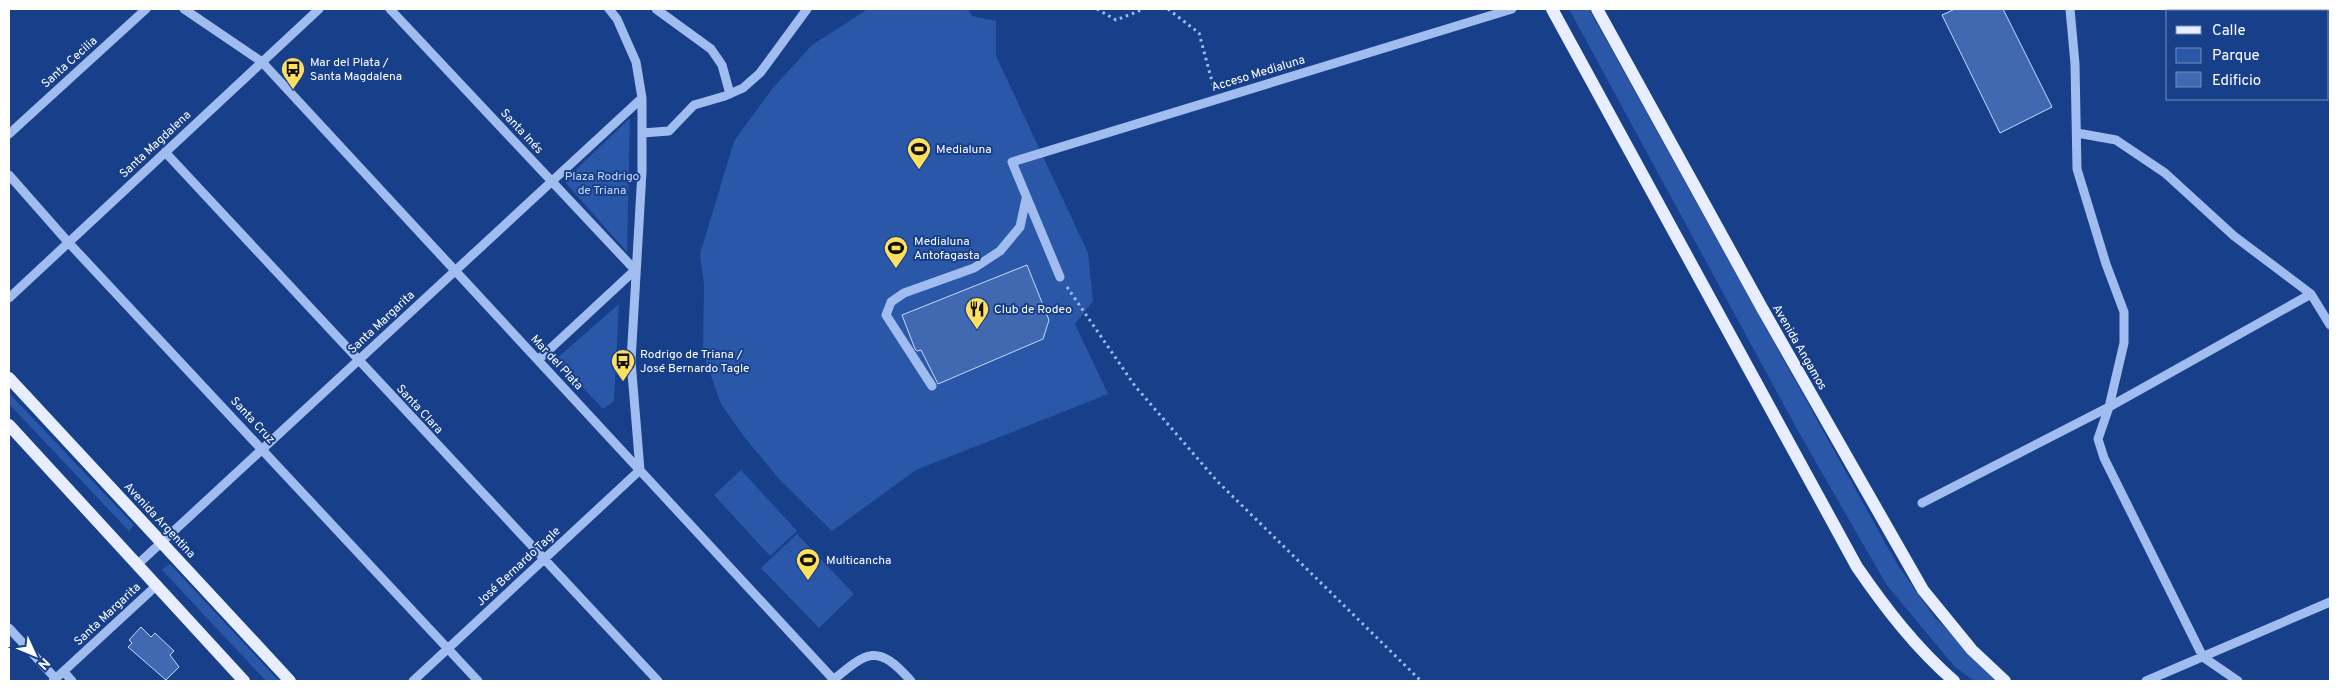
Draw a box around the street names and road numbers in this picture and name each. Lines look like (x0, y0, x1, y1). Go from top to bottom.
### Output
street label: Santa Cecilia (38, 33, 101, 92)
street label: Acceso Medialuna (1209, 52, 1307, 96)
street label: Santa Inés (496, 106, 546, 158)
street label: Santa Magdalena (117, 107, 195, 182)
street label: Santa Margarita (345, 288, 418, 358)
street label: Avenida Angamos (1768, 302, 1830, 393)
street label: Mar del Plata (527, 332, 586, 394)
street label: Santa Clara (392, 382, 446, 438)
street label: Santa Cruz (226, 394, 278, 448)
street label: Avenida Argentina (120, 479, 199, 562)
street label: José Bernardo Tagle (473, 524, 564, 610)
street label: Santa Margarita (71, 580, 144, 650)

